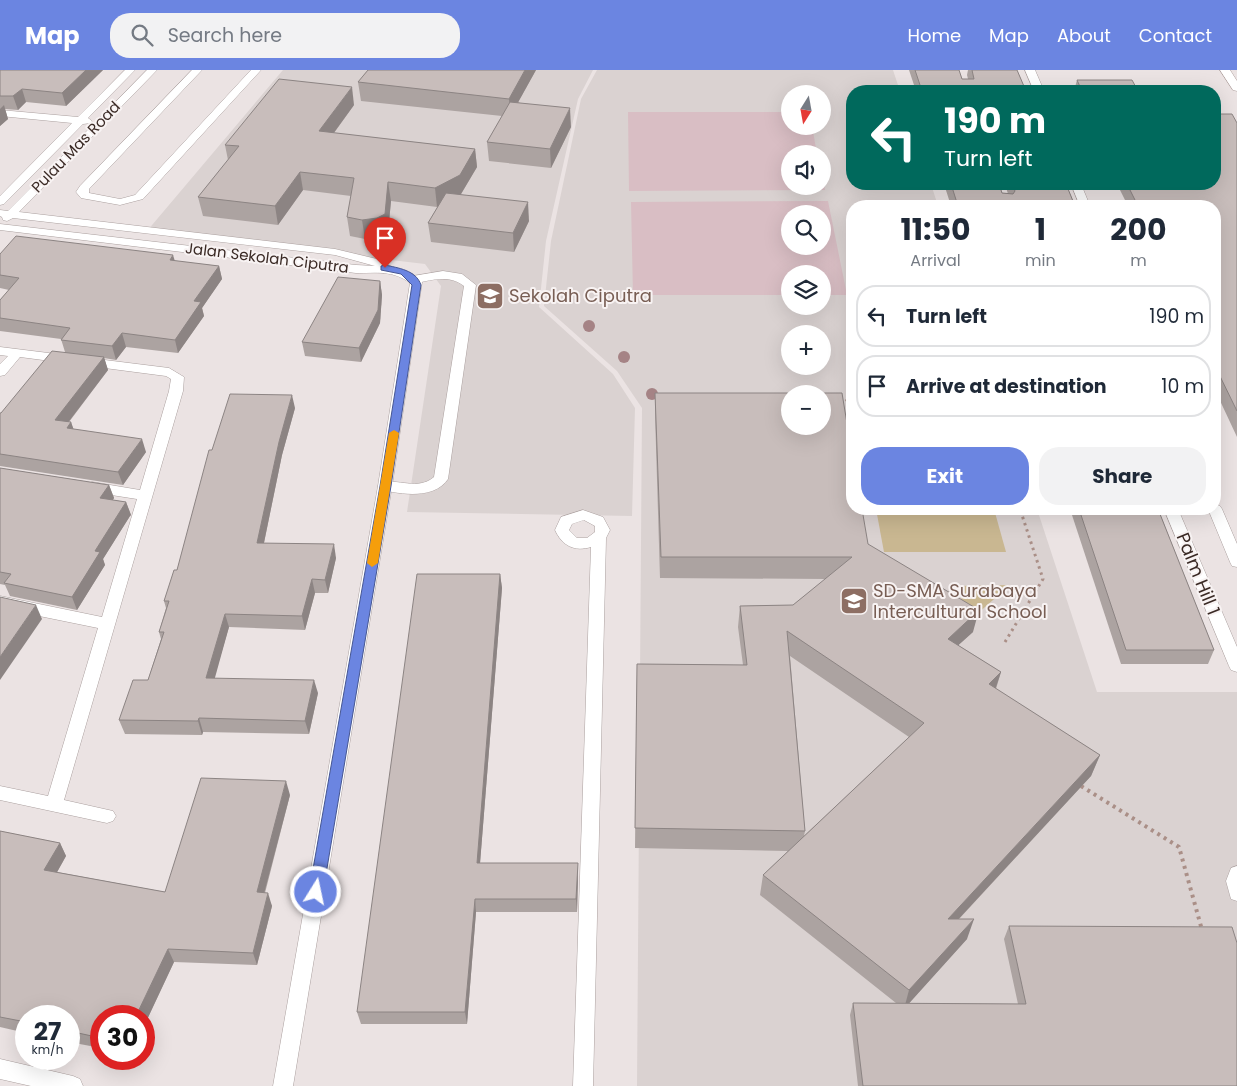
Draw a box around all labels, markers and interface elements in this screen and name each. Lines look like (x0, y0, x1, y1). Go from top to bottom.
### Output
search box (110, 13, 460, 58)
text: Map (25, 19, 80, 52)
icon: search (128, 21, 156, 49)
text: Search here (168, 22, 282, 49)
text: Home (907, 23, 961, 48)
text: Map (989, 23, 1029, 48)
text: About (1057, 23, 1111, 48)
text: Contact (1139, 23, 1212, 48)
north arrow (781, 85, 831, 135)
map controls (781, 85, 831, 435)
street label: Pulau Mas Road (27, 96, 125, 197)
text: 190 m (944, 96, 1046, 145)
icon: left (861, 105, 926, 170)
text: Turn left (944, 143, 1032, 174)
button: sound (781, 145, 831, 195)
button: search (781, 205, 831, 255)
text: 11:50 (900, 208, 971, 251)
text: 1 (1035, 208, 1046, 251)
text: 200 (1110, 208, 1167, 251)
pin (364, 217, 406, 268)
icon: arrive (371, 224, 399, 252)
street label: Jalan Sekolah Ciputra (184, 237, 350, 278)
text: Arrival (910, 249, 961, 272)
text: min (1025, 249, 1056, 272)
text: m (1130, 249, 1147, 272)
button: layers (781, 265, 831, 315)
school or university icon: Sekolah Ciputra (475, 281, 505, 311)
place label: Sekolah Ciputra (509, 283, 652, 308)
icon: left (863, 302, 891, 330)
text: Turn left (906, 303, 987, 330)
text: 190 m (1149, 303, 1204, 330)
button: + (781, 325, 831, 375)
icon: arrive (863, 372, 891, 400)
text: Arrive at destination (906, 373, 1107, 400)
text: 10 m (1161, 373, 1204, 400)
button: − (781, 385, 831, 435)
button: Exit (861, 447, 1029, 505)
button: Share (1039, 447, 1206, 505)
street label: Palm Hill 1 (1171, 529, 1226, 619)
place label: SD-SMA Surabaya Intercultural School (873, 578, 1047, 624)
school or university icon: SD-SMA Surabaya Intercultural School (839, 586, 869, 616)
position arrow (289, 865, 341, 917)
speed limit sign: 30 (90, 1005, 155, 1070)
text: 27 (34, 1014, 61, 1049)
text: km/h (32, 1041, 63, 1058)

